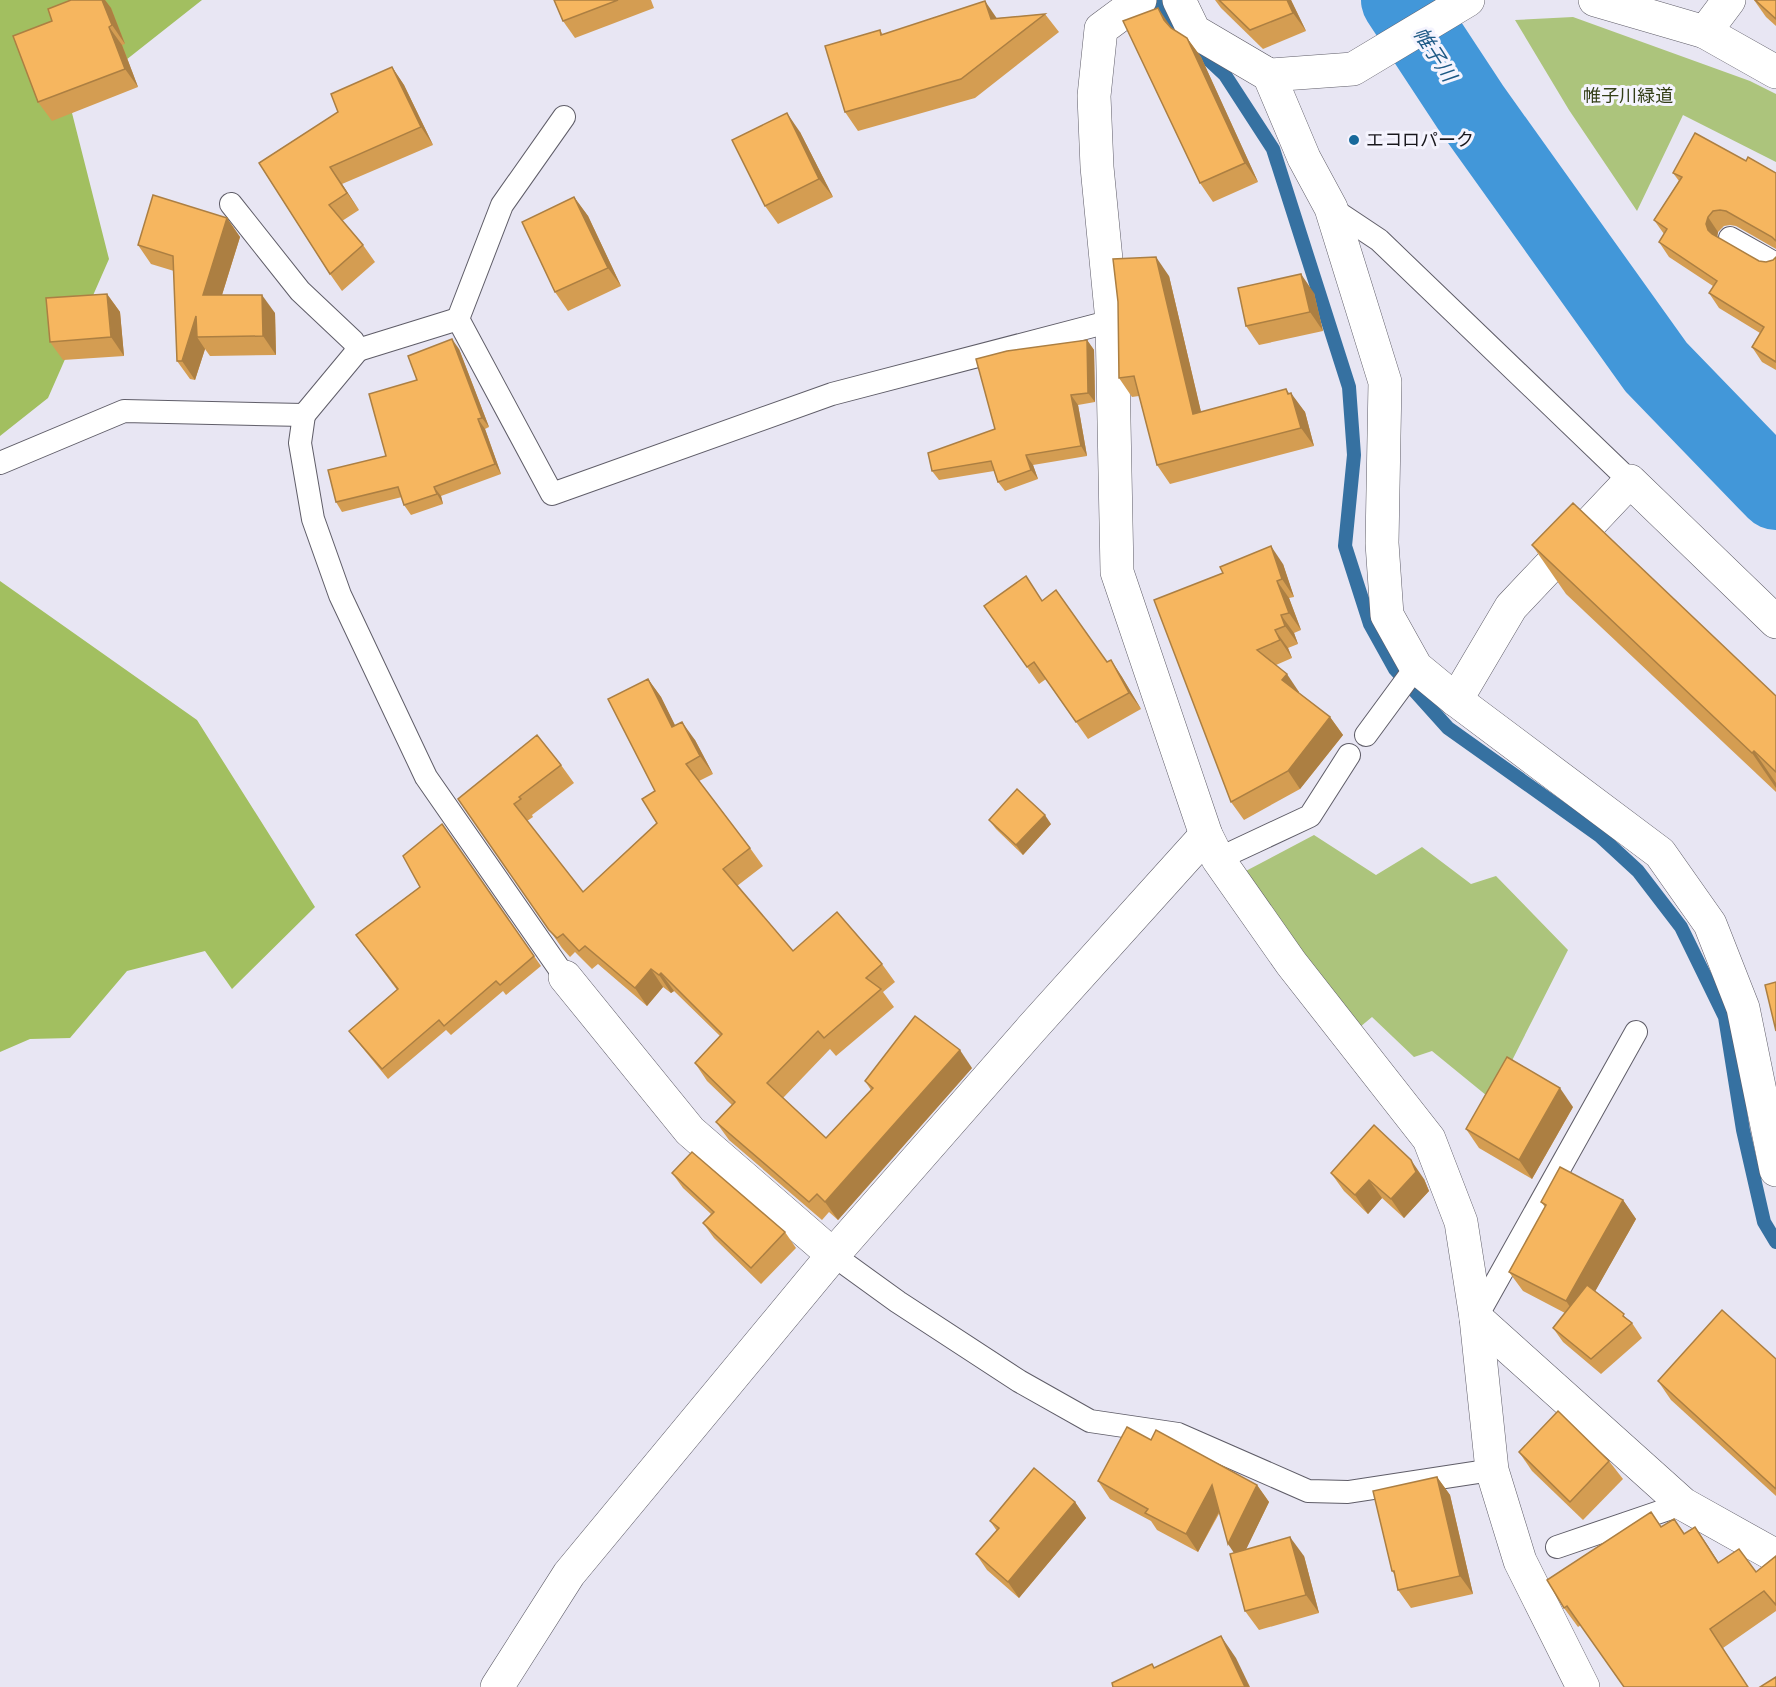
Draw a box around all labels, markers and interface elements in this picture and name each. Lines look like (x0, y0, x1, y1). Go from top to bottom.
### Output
water label: 帷子川 (1409, 22, 1462, 87)
park label: 帷子川緑道 (1583, 85, 1673, 106)
place label: エコロパーク (1366, 129, 1474, 150)
marker: エコロパーク (1347, 133, 1361, 147)

